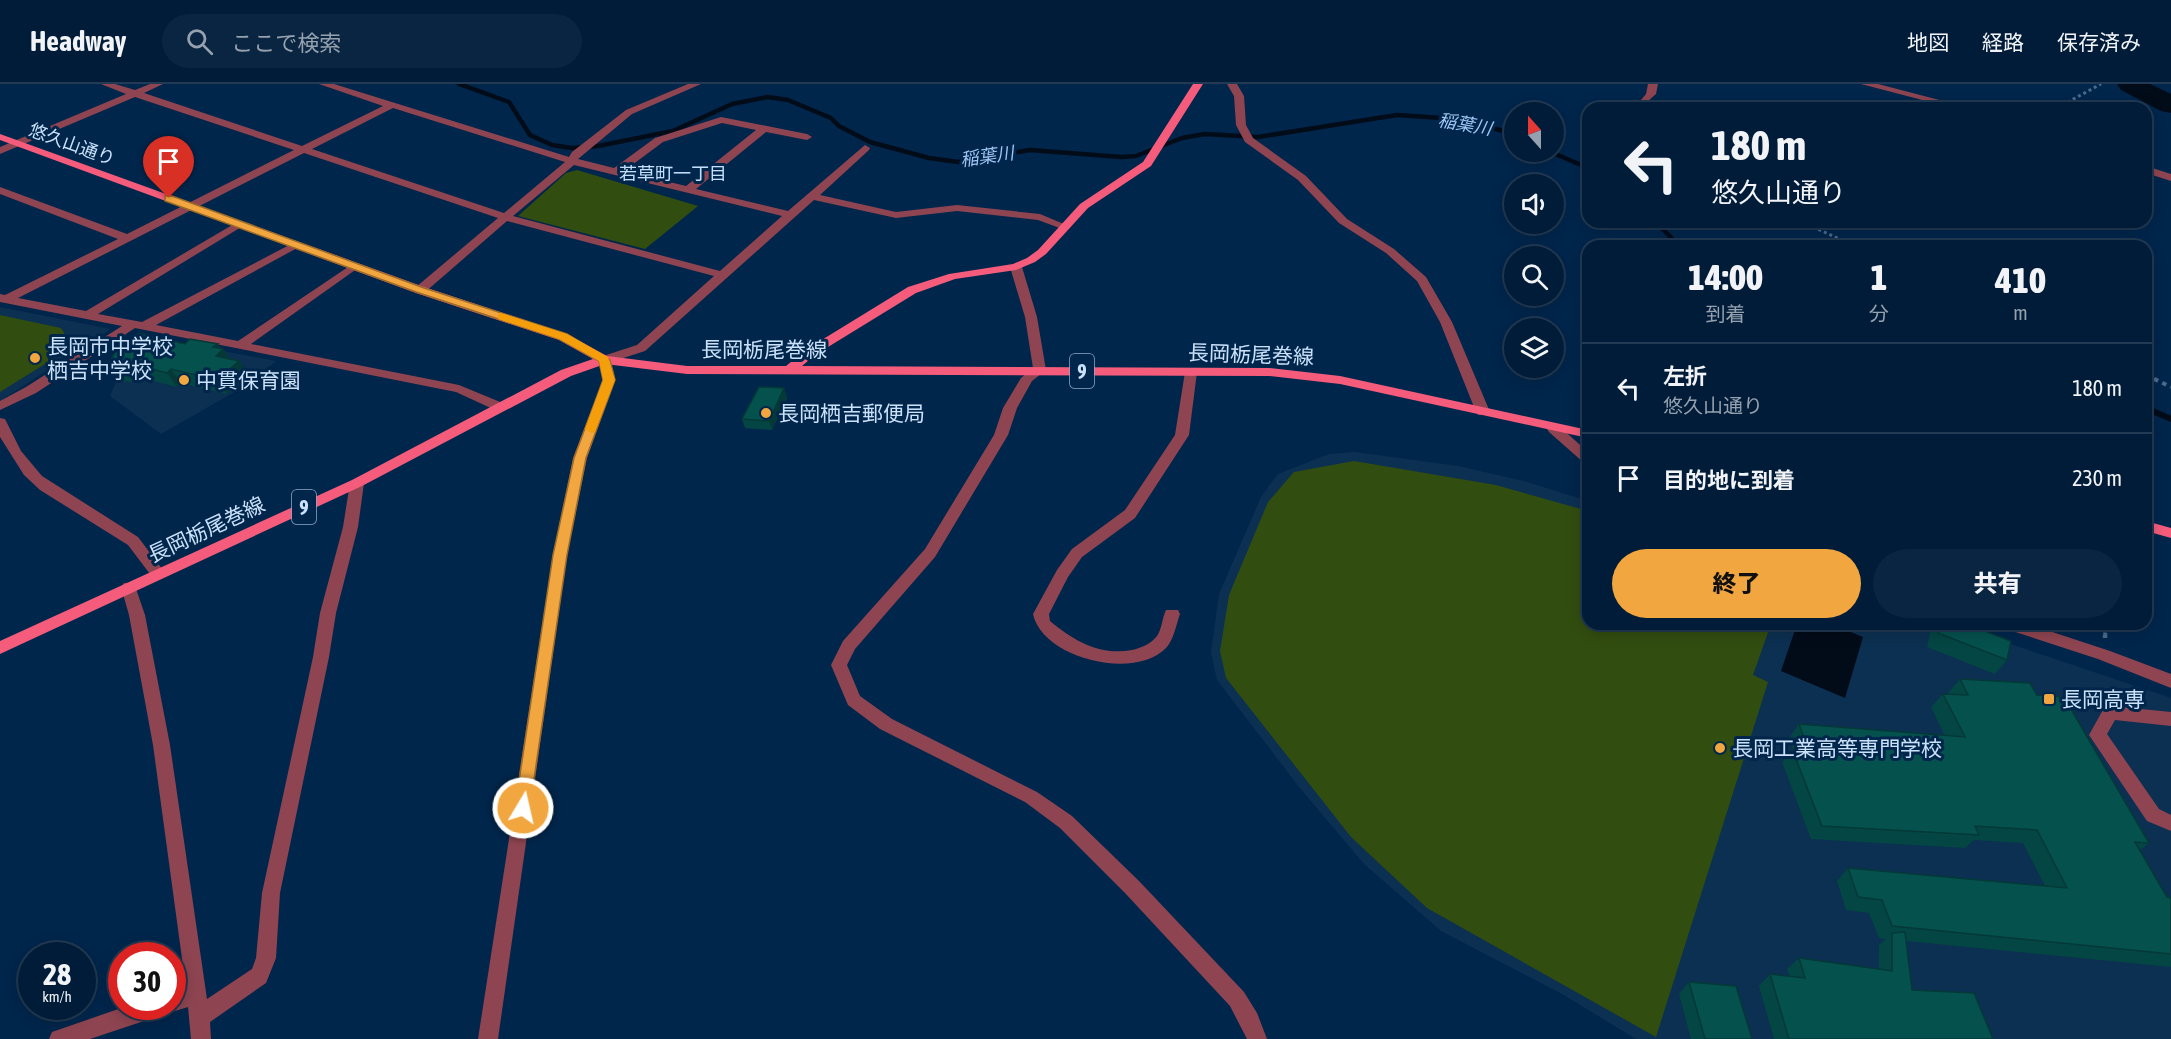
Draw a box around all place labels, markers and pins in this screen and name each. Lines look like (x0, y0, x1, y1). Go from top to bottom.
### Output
pin (143, 136, 194, 198)
place label: 長岡市中学校 栖吉中学校 (47, 334, 173, 382)
marker: 長岡市中学校 栖吉中学校 (28, 351, 42, 365)
place label: 中貫保育園 (196, 368, 301, 392)
marker: 中貫保育園 (177, 373, 191, 387)
place label: 長岡栖吉郵便局 (778, 401, 925, 425)
marker: 長岡栖吉郵便局 (759, 406, 773, 420)
place label: 長岡高専 (2061, 687, 2145, 711)
marker: 長岡高専 (2042, 692, 2056, 706)
place label: 長岡工業高等専門学校 (1732, 736, 1942, 760)
marker: 長岡工業高等専門学校 (1713, 741, 1727, 755)

